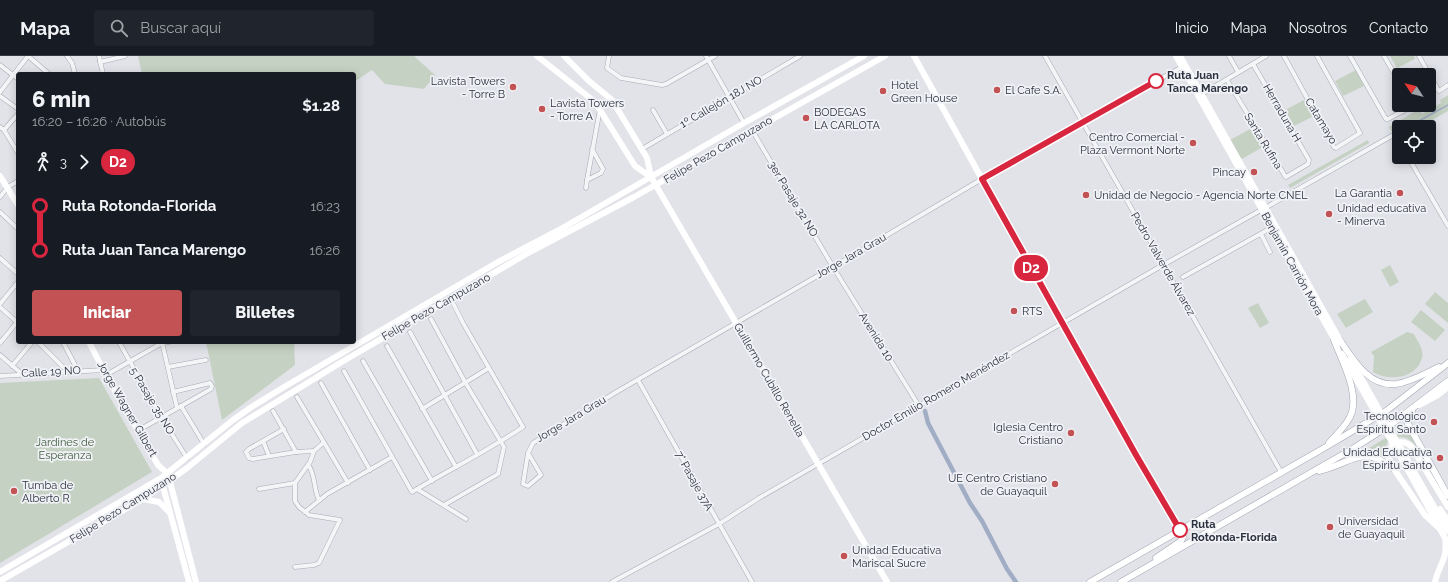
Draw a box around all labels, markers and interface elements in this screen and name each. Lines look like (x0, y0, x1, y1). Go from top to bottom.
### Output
search box (94, 10, 374, 46)
text: Mapa (20, 17, 70, 39)
icon: search (108, 17, 130, 39)
text: Buscar aquí (140, 19, 221, 37)
text: Inicio (1175, 20, 1208, 36)
text: Mapa (1230, 20, 1267, 36)
text: Nosotros (1289, 20, 1347, 36)
text: Contacto (1369, 20, 1428, 36)
north arrow (1392, 68, 1436, 112)
map controls (1392, 68, 1436, 164)
place label: Ruta Juan Tanca Marengo (1167, 69, 1248, 95)
street label: 1º Callejón 18J NO (678, 73, 764, 131)
marker: Ruta Juan Tanca Marengo (1148, 73, 1164, 89)
place label: Lavista Towers - Torre B (431, 75, 505, 101)
place label: Hotel Green House (891, 79, 958, 105)
marker: Lavista Towers - Torre B (508, 82, 518, 92)
street label: Herraduna H (1260, 82, 1304, 144)
place label: El Cafe S.A. (1005, 84, 1062, 97)
marker: El Cafe S.A. (992, 85, 1002, 95)
text: 6 min (32, 86, 90, 112)
marker: Hotel Green House (878, 86, 888, 96)
street label: Catamayo (1302, 96, 1340, 147)
text: $1.28 (302, 97, 340, 115)
place label: Lavista Towers - Torre A (550, 97, 624, 123)
marker: Lavista Towers - Torre A (537, 104, 547, 114)
place label: BODEGAS LA CARLOTA (814, 106, 880, 132)
street label: Santa Rufina (1241, 111, 1285, 171)
street label: Felipe Pezo Campuzano (661, 113, 775, 186)
marker: BODEGAS LA CARLOTA (801, 113, 811, 123)
text: 16:20 – 16:26 · Autobús (32, 114, 166, 129)
button: locate (1392, 120, 1436, 164)
place label: Centro Comercial - Plaza Vermont Norte (1080, 131, 1186, 157)
marker: Centro Comercial - Plaza Vermont Norte (1188, 138, 1198, 148)
icon: walk (32, 151, 54, 173)
icon: forward (73, 151, 95, 173)
text: D2 (109, 154, 127, 170)
text: 3 (60, 155, 67, 170)
street label: 3er Pasaje 32 NO (765, 159, 821, 239)
place label: Pincay (1213, 166, 1246, 179)
marker: Pincay (1249, 167, 1259, 177)
place label: La Garantia (1335, 187, 1392, 200)
marker: La Garantia (1395, 188, 1405, 198)
place label: Unidad de Negocio - Agencia Norte CNEL (1094, 189, 1308, 202)
marker: Unidad de Negocio - Agencia Norte CNEL (1081, 190, 1091, 200)
text: Ruta Rotonda-Florida (62, 197, 216, 215)
text: 16:23 (310, 199, 340, 214)
place label: Unidad educativa - Minerva (1337, 202, 1426, 228)
street label: Pedro Valverde Álvarez (1128, 209, 1199, 319)
marker: Unidad educativa - Minerva (1324, 209, 1334, 219)
street label: Benjamín Carrión Mora (1258, 210, 1326, 318)
street label: Jorge Jara Grau (813, 231, 889, 281)
text: Ruta Juan Tanca Marengo (62, 241, 246, 259)
text: 16:26 (310, 243, 340, 258)
line badge: D2 (1013, 255, 1049, 281)
text: D2 (1022, 260, 1040, 276)
street label: Felipe Pezo Campuzano (379, 270, 493, 343)
button: Iniciar (32, 290, 182, 336)
button: Billetes (190, 290, 340, 336)
place label: RTS (1022, 305, 1043, 318)
marker: RTS (1009, 306, 1019, 316)
street label: Avenida 10 (856, 310, 896, 364)
street label: Guillermo Cubillo Renella (731, 321, 807, 439)
street label: Doctor Emilio Romero Menéndez (860, 348, 1012, 444)
street label: Jorge Wagner Gilbert (94, 359, 160, 459)
street label: Calle 19 NO (21, 364, 81, 380)
street label: 5 Pasaje 35 NO (127, 365, 177, 437)
street label: Jorge Jara Grau (534, 393, 608, 445)
place label: Tecnológico Espíritu Santo (1356, 410, 1426, 436)
marker: Tecnológico Espíritu Santo (1429, 417, 1439, 427)
place label: Iglesia Centro Cristiano (993, 421, 1063, 447)
marker: Iglesia Centro Cristiano (1066, 428, 1076, 438)
park label: Jardines de Esperanza (36, 436, 95, 462)
place label: Unidad Educativa Espíritu Santo (1343, 446, 1432, 472)
street label: 7° Pasaje 37A (672, 449, 716, 514)
marker: Unidad Educativa Espíritu Santo (1435, 453, 1445, 463)
street label: Felipe Pezo Campuzano (67, 470, 179, 546)
place label: UE Centro Cristiano de Guayaquil (948, 472, 1047, 498)
place label: Tumba de Alberto R (22, 479, 74, 505)
marker: UE Centro Cristiano de Guayaquil (1050, 479, 1060, 489)
marker: Tumba de Alberto R (9, 486, 19, 496)
place label: Universidad de Guayaquil (1338, 515, 1405, 541)
place label: Ruta Rotonda-Florida (1191, 518, 1277, 544)
marker: Ruta Rotonda-Florida (1172, 522, 1188, 538)
marker: Universidad de Guayaquil (1325, 522, 1335, 532)
place label: Unidad Educativa Mariscal Sucre (852, 544, 941, 570)
marker: Unidad Educativa Mariscal Sucre (839, 551, 849, 561)

